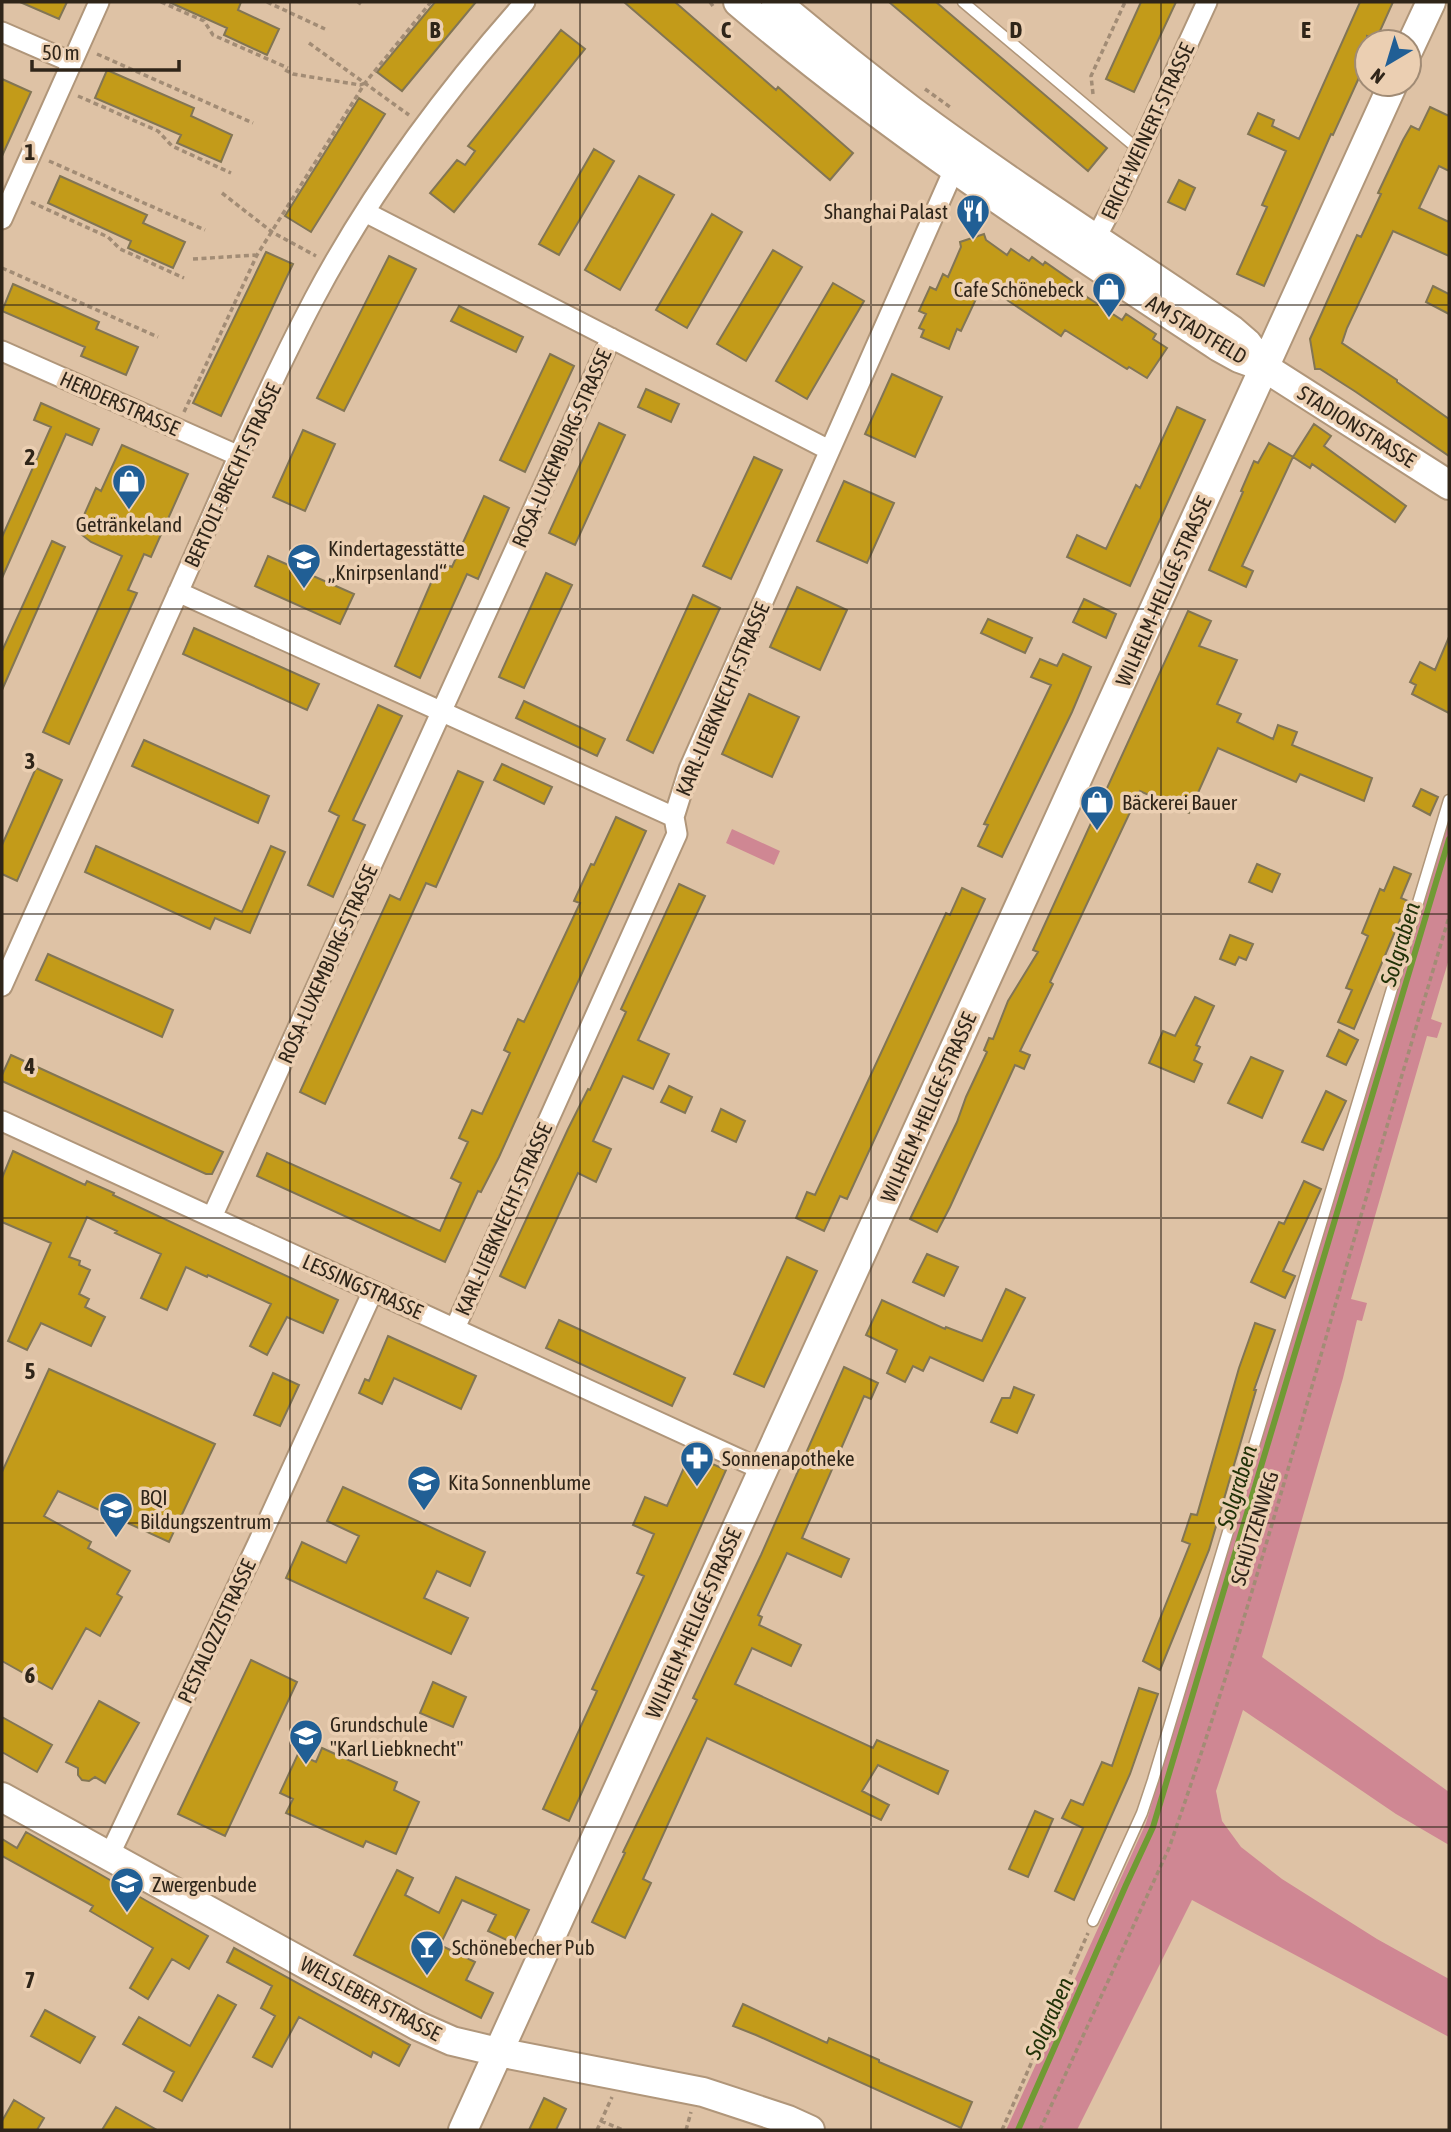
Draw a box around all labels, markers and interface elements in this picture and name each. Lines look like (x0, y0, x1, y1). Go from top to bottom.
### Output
text: B (430, 17, 441, 43)
text: C (721, 17, 732, 43)
text: D (1010, 17, 1023, 43)
text: E (1301, 17, 1311, 43)
scale bar (32, 28, 178, 72)
north arrow (1353, 28, 1423, 98)
street label: ERICH-WEINERT-STRASSE (1096, 39, 1198, 223)
text: 50 m (42, 40, 80, 64)
text: N (1366, 64, 1389, 89)
text: 1 (25, 139, 36, 165)
restaurant icon: Shanghai Palast (954, 192, 992, 241)
place label: Shanghai Palast (824, 199, 948, 223)
shop icon: Cafe Schönebeck (1090, 270, 1128, 319)
place label: Cafe Schönebeck (954, 277, 1084, 301)
street label: AM STADTFELD (1143, 290, 1251, 368)
street label: ROSA-LUXEMBURG-STRASSE (506, 345, 616, 551)
street label: HERDERSTRASSE (57, 366, 184, 440)
street label: BERTOLT-BRECHT-STRASSE (179, 379, 285, 571)
street label: STADIONSTRASSE (1294, 380, 1421, 472)
text: 2 (25, 444, 35, 470)
shop icon: Getränkeland (110, 462, 148, 511)
street label: WILHELM-HELLGE-STRASSE (1110, 492, 1216, 690)
place label: Getränkeland (76, 512, 182, 536)
place label: Kindertagesstätte „Knirpsenland“ (328, 536, 465, 584)
school or university icon: Kindertagesstätte „Knirpsenland“ (285, 541, 323, 590)
street label: KARL-LIEBKNECHT-STRASSE (670, 599, 774, 799)
text: 3 (25, 748, 35, 774)
shop icon: Bäckerei Bauer (1078, 783, 1116, 832)
place label: Bäckerei Bauer (1122, 790, 1238, 814)
street label: ROSA-LUXEMBURG-STRASSE (272, 861, 382, 1067)
water label: Solgraben (1375, 899, 1425, 990)
street label: WILHELM-HELLGE-STRASSE (875, 1008, 981, 1206)
text: 4 (24, 1053, 36, 1079)
street label: KARL-LIEBKNECHT-STRASSE (450, 1119, 556, 1319)
street label: LESSINGSTRASSE (299, 1249, 427, 1323)
text: 5 (25, 1358, 36, 1384)
pharmacy icon: Sonnenapotheke (678, 1439, 716, 1488)
water label: Solgraben (1212, 1442, 1262, 1533)
place label: Sonnenapotheke (722, 1446, 855, 1470)
school or university icon: Kita Sonnenblume (405, 1463, 443, 1512)
street label: SCHÜTZENWEG (1225, 1468, 1283, 1588)
place label: Kita Sonnenblume (448, 1470, 591, 1494)
place label: BQI Bildungszentrum (140, 1485, 271, 1533)
school or university icon: BQI Bildungszentrum (97, 1490, 135, 1539)
street label: WILHELM-HELLGE-STRASSE (640, 1524, 746, 1722)
street label: PESTALOZZISTRASSE (172, 1555, 260, 1707)
text: 6 (25, 1662, 36, 1688)
place label: Grundschule "Karl Liebknecht" (330, 1712, 463, 1760)
school or university icon: Grundschule "Karl Liebknecht" (287, 1717, 325, 1766)
school or university icon: Zwergenbude (108, 1865, 146, 1914)
place label: Zwergenbude (152, 1872, 257, 1896)
bar icon: Schönebecher Pub (408, 1928, 446, 1977)
place label: Schönebecher Pub (452, 1935, 595, 1959)
street label: WELSLEBER STRASSE (297, 1951, 445, 2045)
text: 7 (25, 1967, 35, 1993)
water label: Solgraben (1019, 1973, 1078, 2064)

